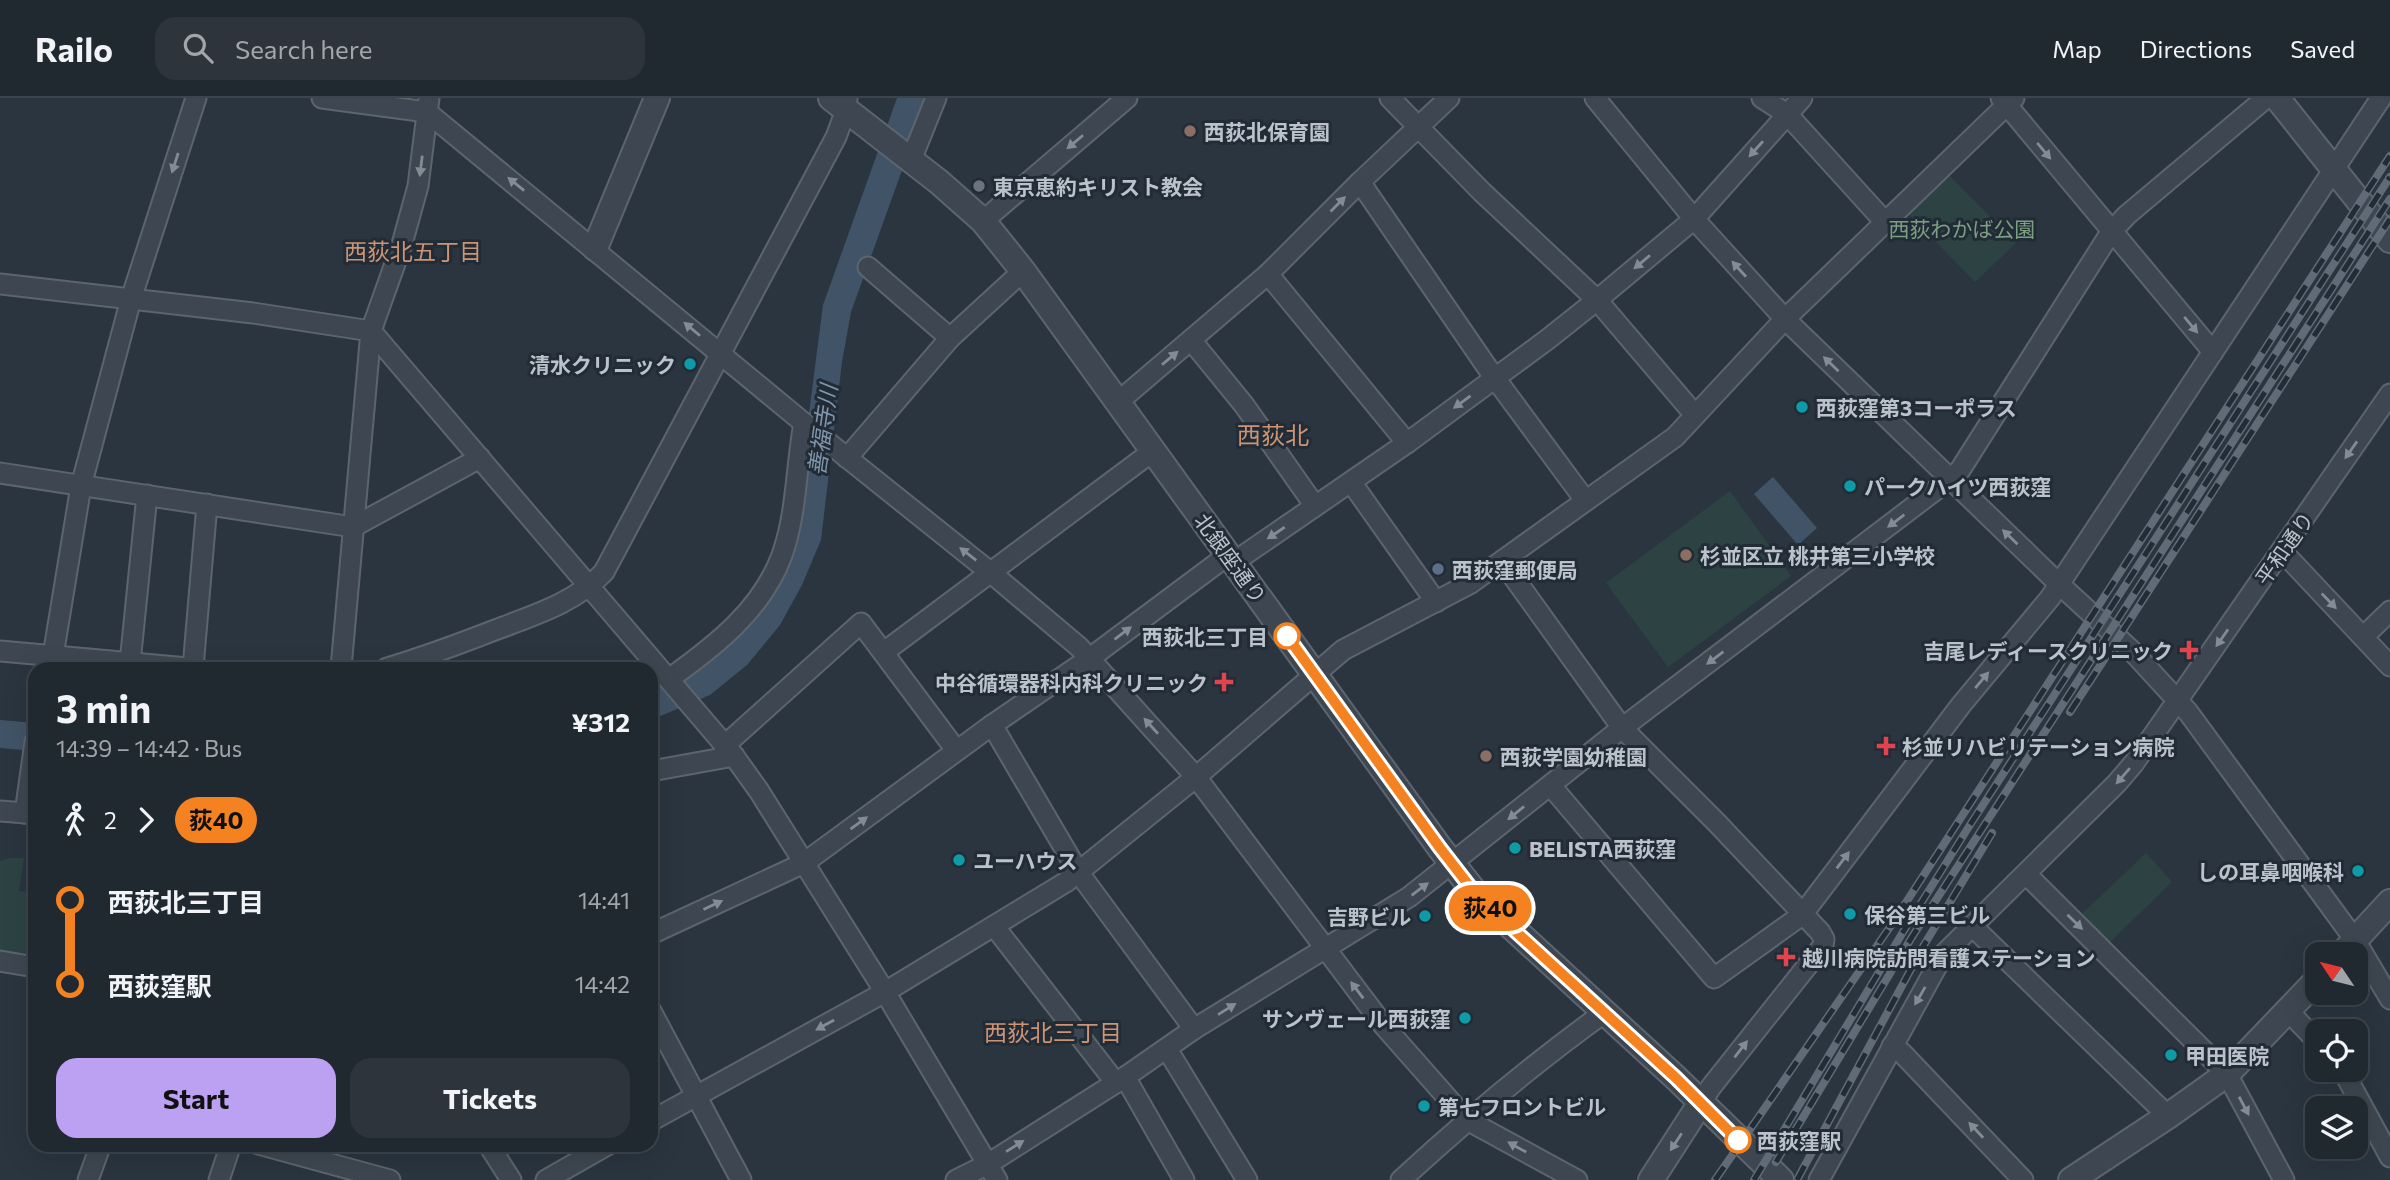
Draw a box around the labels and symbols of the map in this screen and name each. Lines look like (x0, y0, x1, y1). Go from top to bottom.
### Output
place label: 西荻北保育園 (1204, 119, 1330, 144)
marker: 西荻北保育園 (1182, 123, 1198, 139)
one-way arrow (1066, 134, 1084, 150)
one-way arrow (1749, 140, 1765, 157)
one-way arrow (2036, 142, 2052, 160)
one-way arrow (169, 153, 180, 174)
one-way arrow (415, 155, 426, 177)
place label: 東京恵約キリスト教会 (993, 174, 1203, 199)
one-way arrow (508, 177, 525, 192)
marker: 東京恵約キリスト教会 (971, 178, 987, 194)
one-way arrow (1329, 196, 1346, 213)
park label: 西荻わかば公園 (1889, 216, 2036, 241)
district label: 西荻北五丁目 (344, 237, 482, 265)
one-way arrow (1633, 255, 1651, 270)
one-way arrow (1732, 261, 1748, 278)
one-way arrow (2183, 316, 2198, 334)
one-way arrow (683, 322, 700, 337)
one-way arrow (1161, 350, 1179, 366)
place label: 清水クリニック (529, 352, 676, 377)
marker: 清水クリニック (682, 356, 698, 372)
one-way arrow (1823, 356, 1840, 372)
water label: 善福寺川 (802, 380, 843, 478)
one-way arrow (1453, 395, 1471, 409)
place label: 西荻窪第3コーポラス (1816, 395, 2017, 420)
marker: 西荻窪第3コーポラス (1794, 399, 1810, 415)
district label: 西荻北 (1237, 420, 1309, 449)
one-way arrow (2344, 441, 2358, 459)
place label: パークハイツ西荻窪 (1864, 474, 2052, 499)
marker: パークハイツ西荻窪 (1842, 478, 1858, 494)
street label: 平和通り (2250, 506, 2318, 590)
street label: 北銀座通り (1190, 508, 1272, 608)
one-way arrow (1887, 513, 1905, 527)
one-way arrow (1267, 526, 1285, 540)
one-way arrow (2002, 529, 2019, 545)
place label: 杉並区立 桃井第三小学校 (1700, 543, 1935, 568)
one-way arrow (959, 547, 977, 562)
marker: 杉並区立 桃井第三小学校 (1678, 547, 1694, 563)
place label: 西荻窪郵便局 (1452, 557, 1578, 582)
marker: 西荻窪郵便局 (1430, 561, 1446, 577)
one-way arrow (2320, 592, 2336, 609)
marker: 西荻北三丁目 (1274, 623, 1300, 649)
place label: 西荻北三丁目 (1142, 624, 1268, 649)
one-way arrow (1114, 626, 1132, 641)
one-way arrow (2215, 629, 2229, 647)
place label: 吉尾レディースクリニック (1924, 638, 2173, 663)
marker: 吉尾レディースクリニック (2179, 640, 2199, 660)
one-way arrow (1705, 651, 1724, 665)
place label: 中谷循環器科内科クリニック (935, 670, 1208, 695)
one-way arrow (1974, 671, 1989, 689)
marker: 中谷循環器科内科クリニック (1214, 672, 1234, 692)
one-way arrow (1144, 718, 1159, 735)
place label: 杉並リハビリテーション病院 (1902, 734, 2175, 759)
marker: 杉並リハビリテーション病院 (1876, 736, 1896, 756)
place label: 西荻学園幼稚園 (1500, 744, 1647, 769)
marker: 西荻学園幼稚園 (1478, 748, 1494, 764)
one-way arrow (2115, 767, 2131, 785)
one-way arrow (1508, 806, 1526, 821)
one-way arrow (850, 816, 868, 830)
place label: BELISTA西荻窪 (1529, 836, 1676, 861)
marker: BELISTA西荻窪 (1507, 840, 1523, 856)
place label: ユーハウス (973, 848, 1078, 873)
one-way arrow (1836, 851, 1850, 869)
marker: ユーハウス (951, 852, 967, 868)
place label: しの耳鼻咽喉科 (2197, 859, 2344, 884)
marker: しの耳鼻咽喉科 (2350, 863, 2366, 879)
one-way arrow (1411, 883, 1429, 897)
line badge: 荻40 (1450, 885, 1530, 931)
one-way arrow (703, 900, 723, 911)
place label: 保谷第三ビル (1864, 902, 1990, 927)
place label: 吉野ビル (1327, 904, 1411, 929)
marker: 保谷第三ビル (1842, 906, 1858, 922)
marker: 吉野ビル (1417, 908, 1433, 924)
one-way arrow (2066, 913, 2083, 930)
north arrow (2305, 942, 2368, 1004)
place label: 越川病院訪問看護ステーション (1802, 945, 2096, 970)
marker: 越川病院訪問看護ステーション (1776, 947, 1796, 967)
one-way arrow (1349, 982, 1364, 1000)
one-way arrow (1914, 986, 1926, 1006)
one-way arrow (1217, 1003, 1236, 1016)
place label: サンヴェール西荻窪 (1262, 1006, 1451, 1031)
marker: サンヴェール西荻窪 (1457, 1010, 1473, 1026)
district label: 西荻北三丁目 (984, 1018, 1122, 1046)
one-way arrow (815, 1019, 835, 1031)
one-way arrow (1734, 1040, 1748, 1058)
place label: 甲田医院 (2185, 1043, 2269, 1068)
marker: 甲田医院 (2163, 1047, 2179, 1063)
place label: 第七フロントビル (1438, 1094, 1606, 1119)
one-way arrow (2239, 1096, 2250, 1116)
marker: 第七フロントビル (1416, 1098, 1432, 1114)
one-way arrow (1968, 1121, 1984, 1139)
marker: 西荻窪駅 (1725, 1127, 1751, 1153)
place label: 西荻窪駅 (1757, 1128, 1841, 1153)
one-way arrow (1670, 1132, 1683, 1152)
one-way arrow (1005, 1140, 1025, 1153)
one-way arrow (1508, 1141, 1527, 1153)

